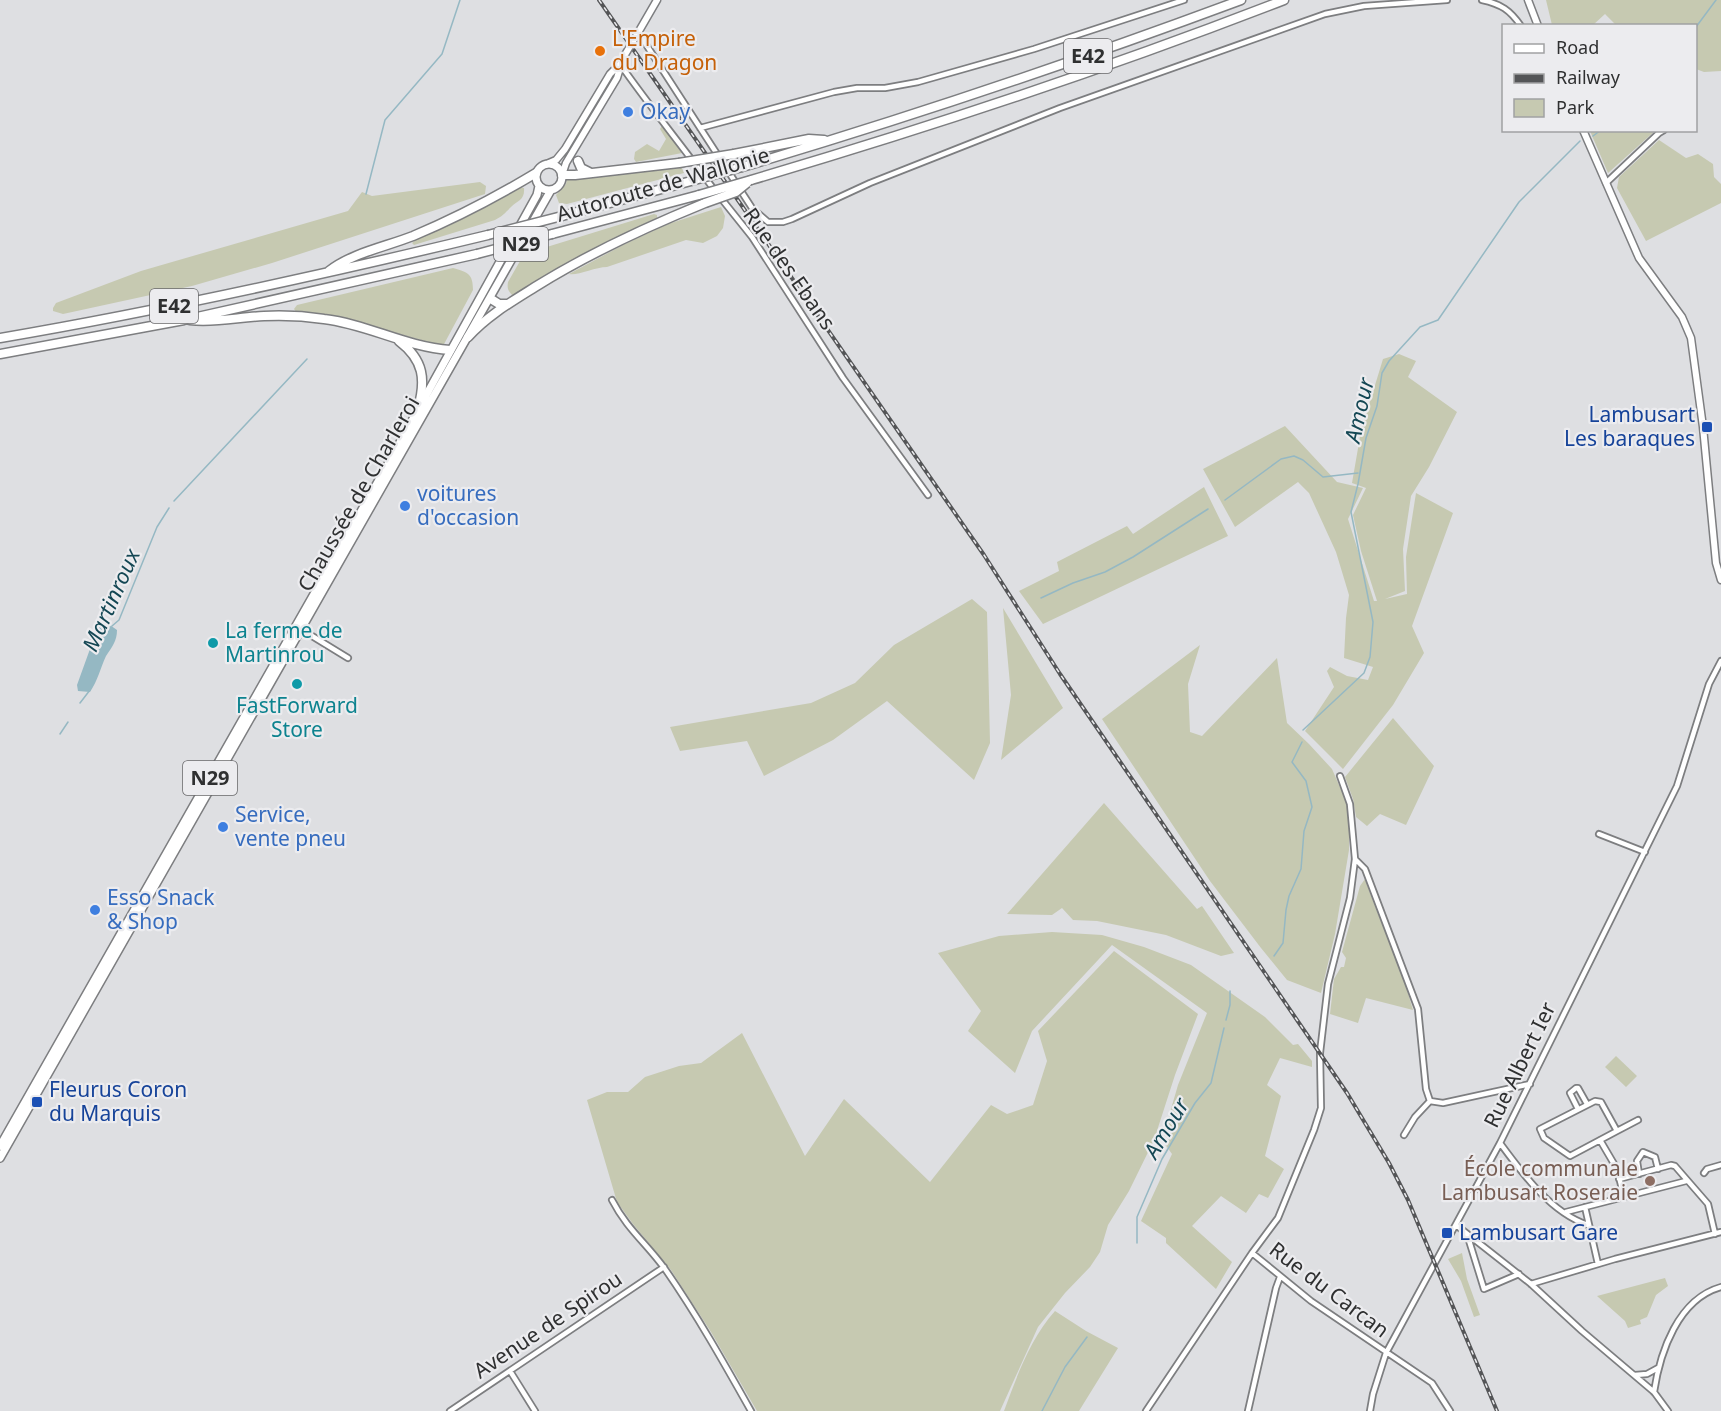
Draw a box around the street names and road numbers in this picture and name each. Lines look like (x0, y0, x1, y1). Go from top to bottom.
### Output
road number: E42 (1064, 39, 1112, 73)
street label: Autoroute de Wallonie (553, 140, 773, 228)
street label: Rue des Ebans (737, 202, 842, 335)
road number: N29 (494, 227, 548, 261)
road number: E42 (150, 289, 198, 323)
street label: Chaussée de Charleroi (291, 391, 425, 596)
road number: N29 (183, 761, 237, 795)
street label: Rue Albert Ier (1477, 997, 1562, 1132)
street label: Rue du Carcan (1264, 1235, 1395, 1343)
street label: Avenue de Spirou (468, 1264, 627, 1384)

